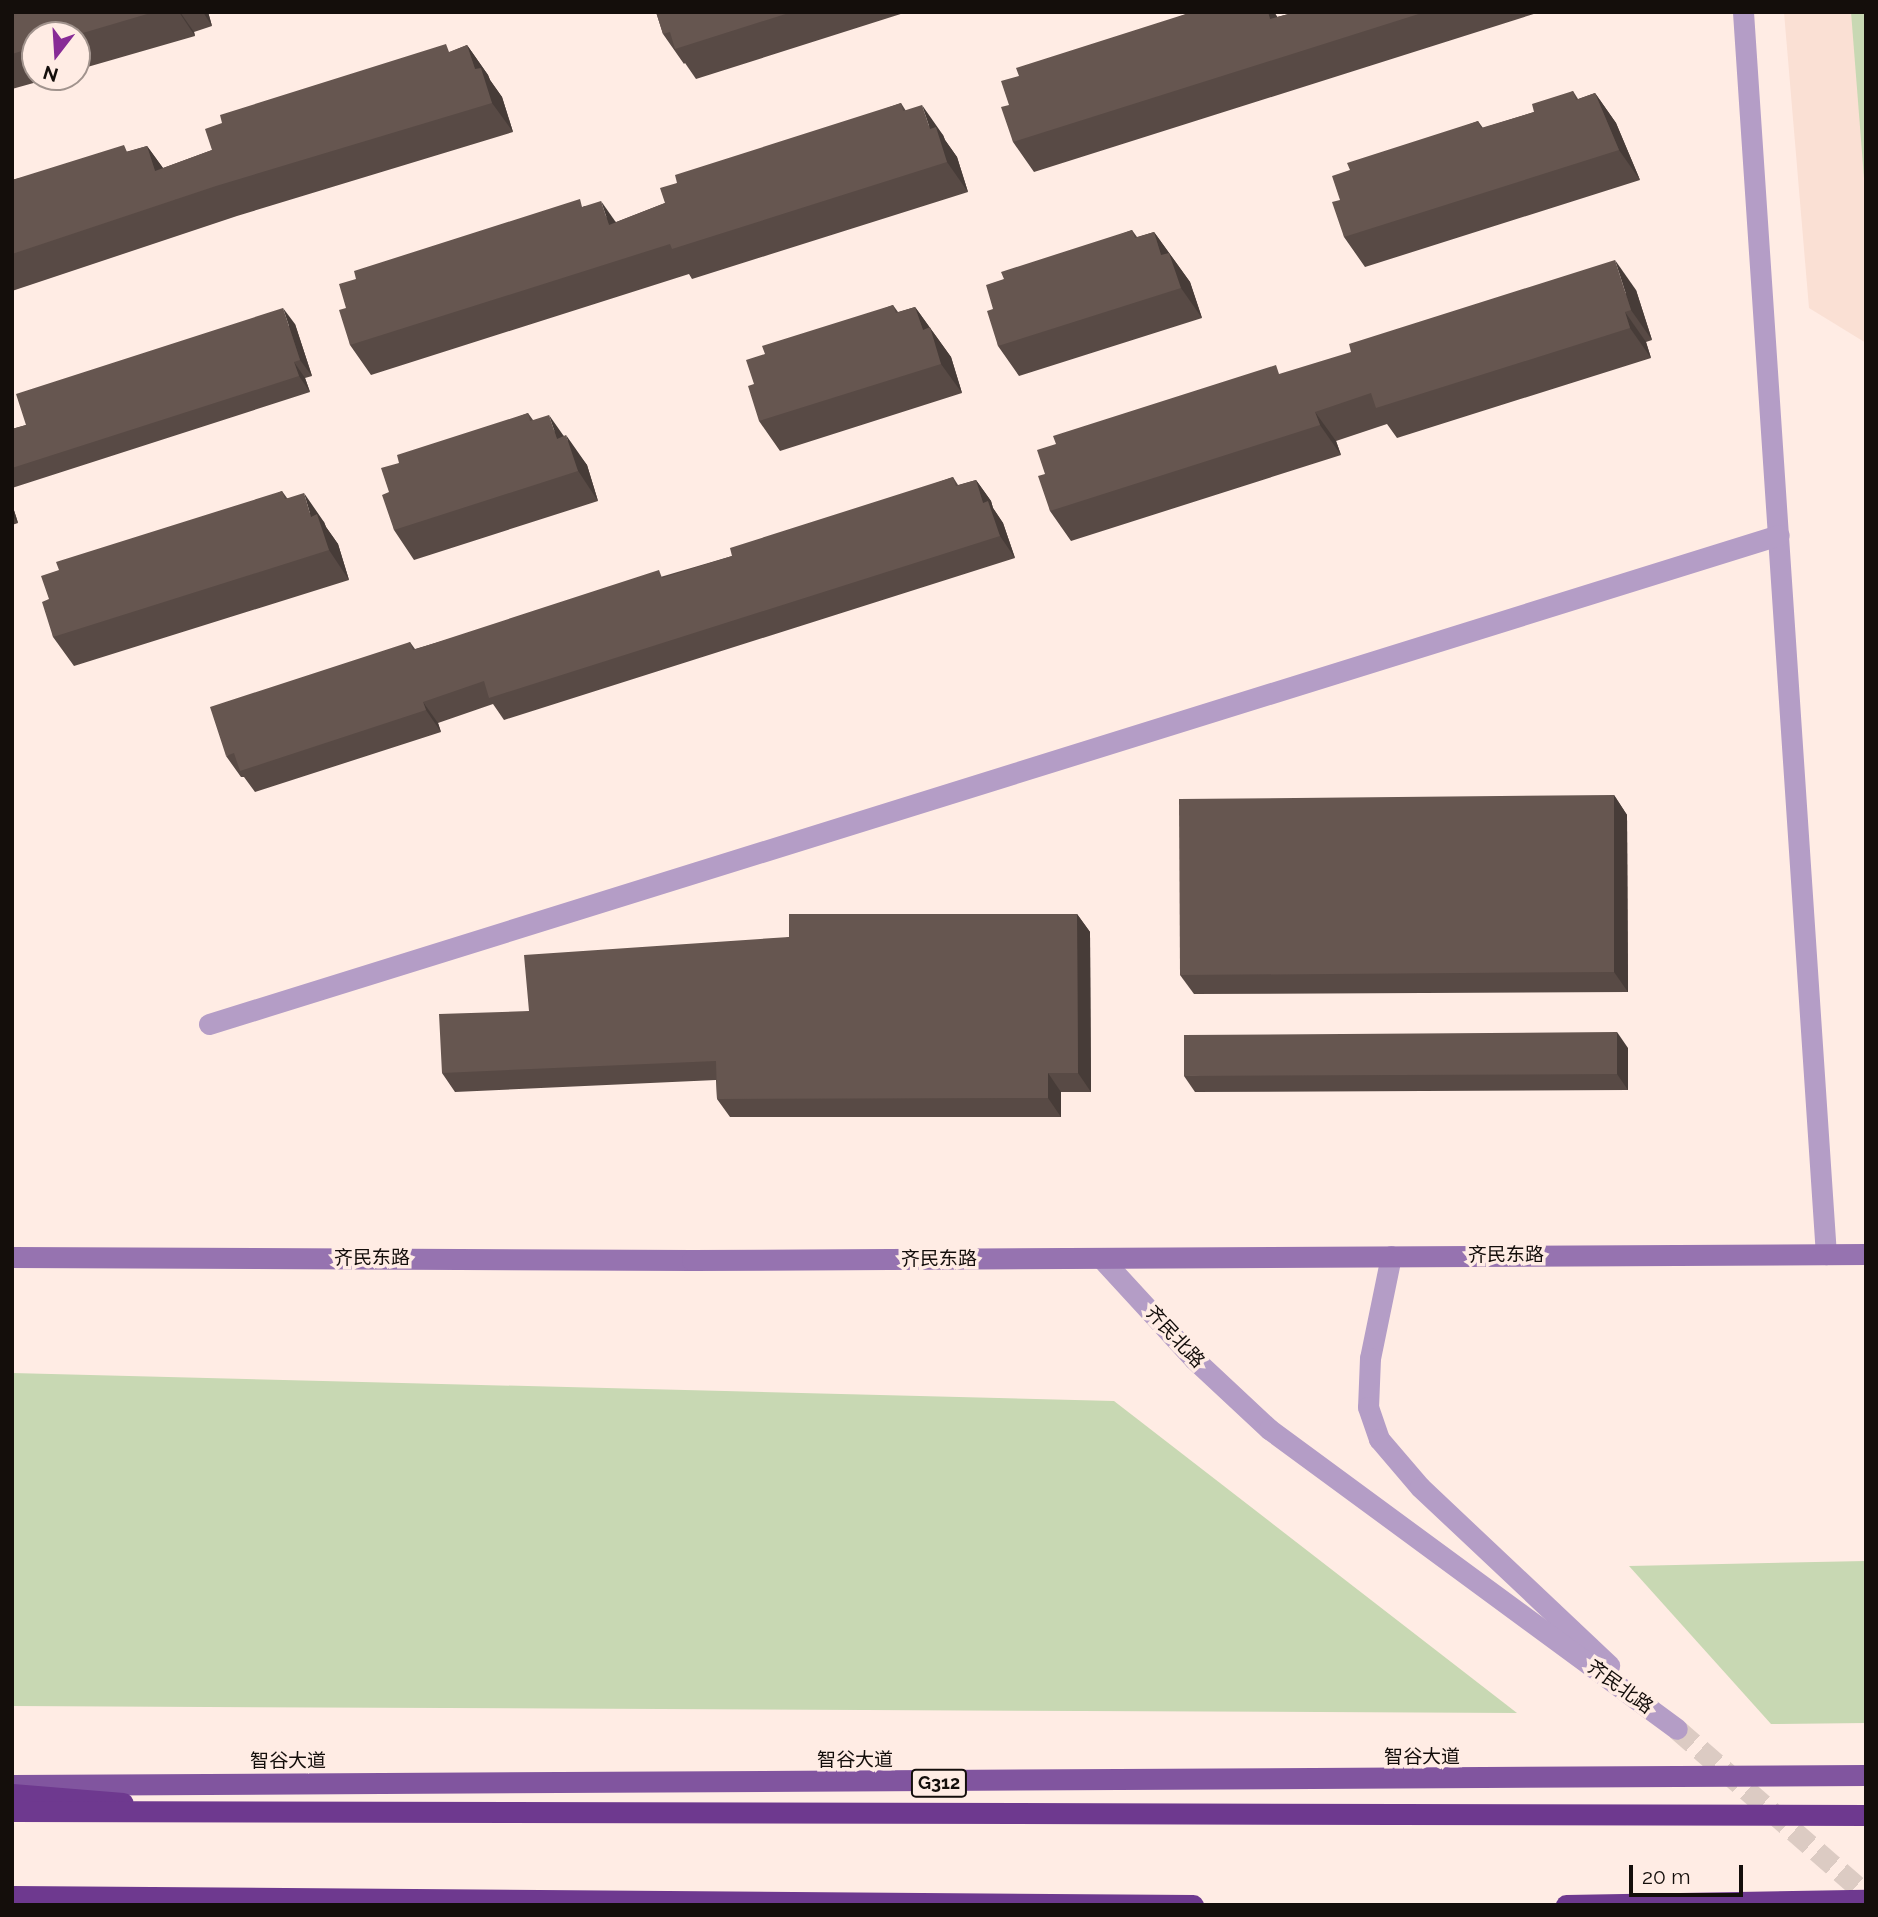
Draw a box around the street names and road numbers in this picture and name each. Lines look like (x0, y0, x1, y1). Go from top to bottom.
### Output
street label: 齐民东路 (1468, 1244, 1544, 1266)
street label: 齐民东路 (334, 1247, 410, 1269)
street label: 齐民东路 (901, 1248, 977, 1270)
street label: 齐民北路 (1141, 1301, 1209, 1373)
street label: 齐民北路 (1583, 1655, 1657, 1719)
street label: 智谷大道 (1384, 1746, 1460, 1768)
street label: 智谷大道 (817, 1749, 893, 1771)
street label: 智谷大道 (250, 1750, 326, 1772)
road number: G312 (909, 1768, 969, 1798)

